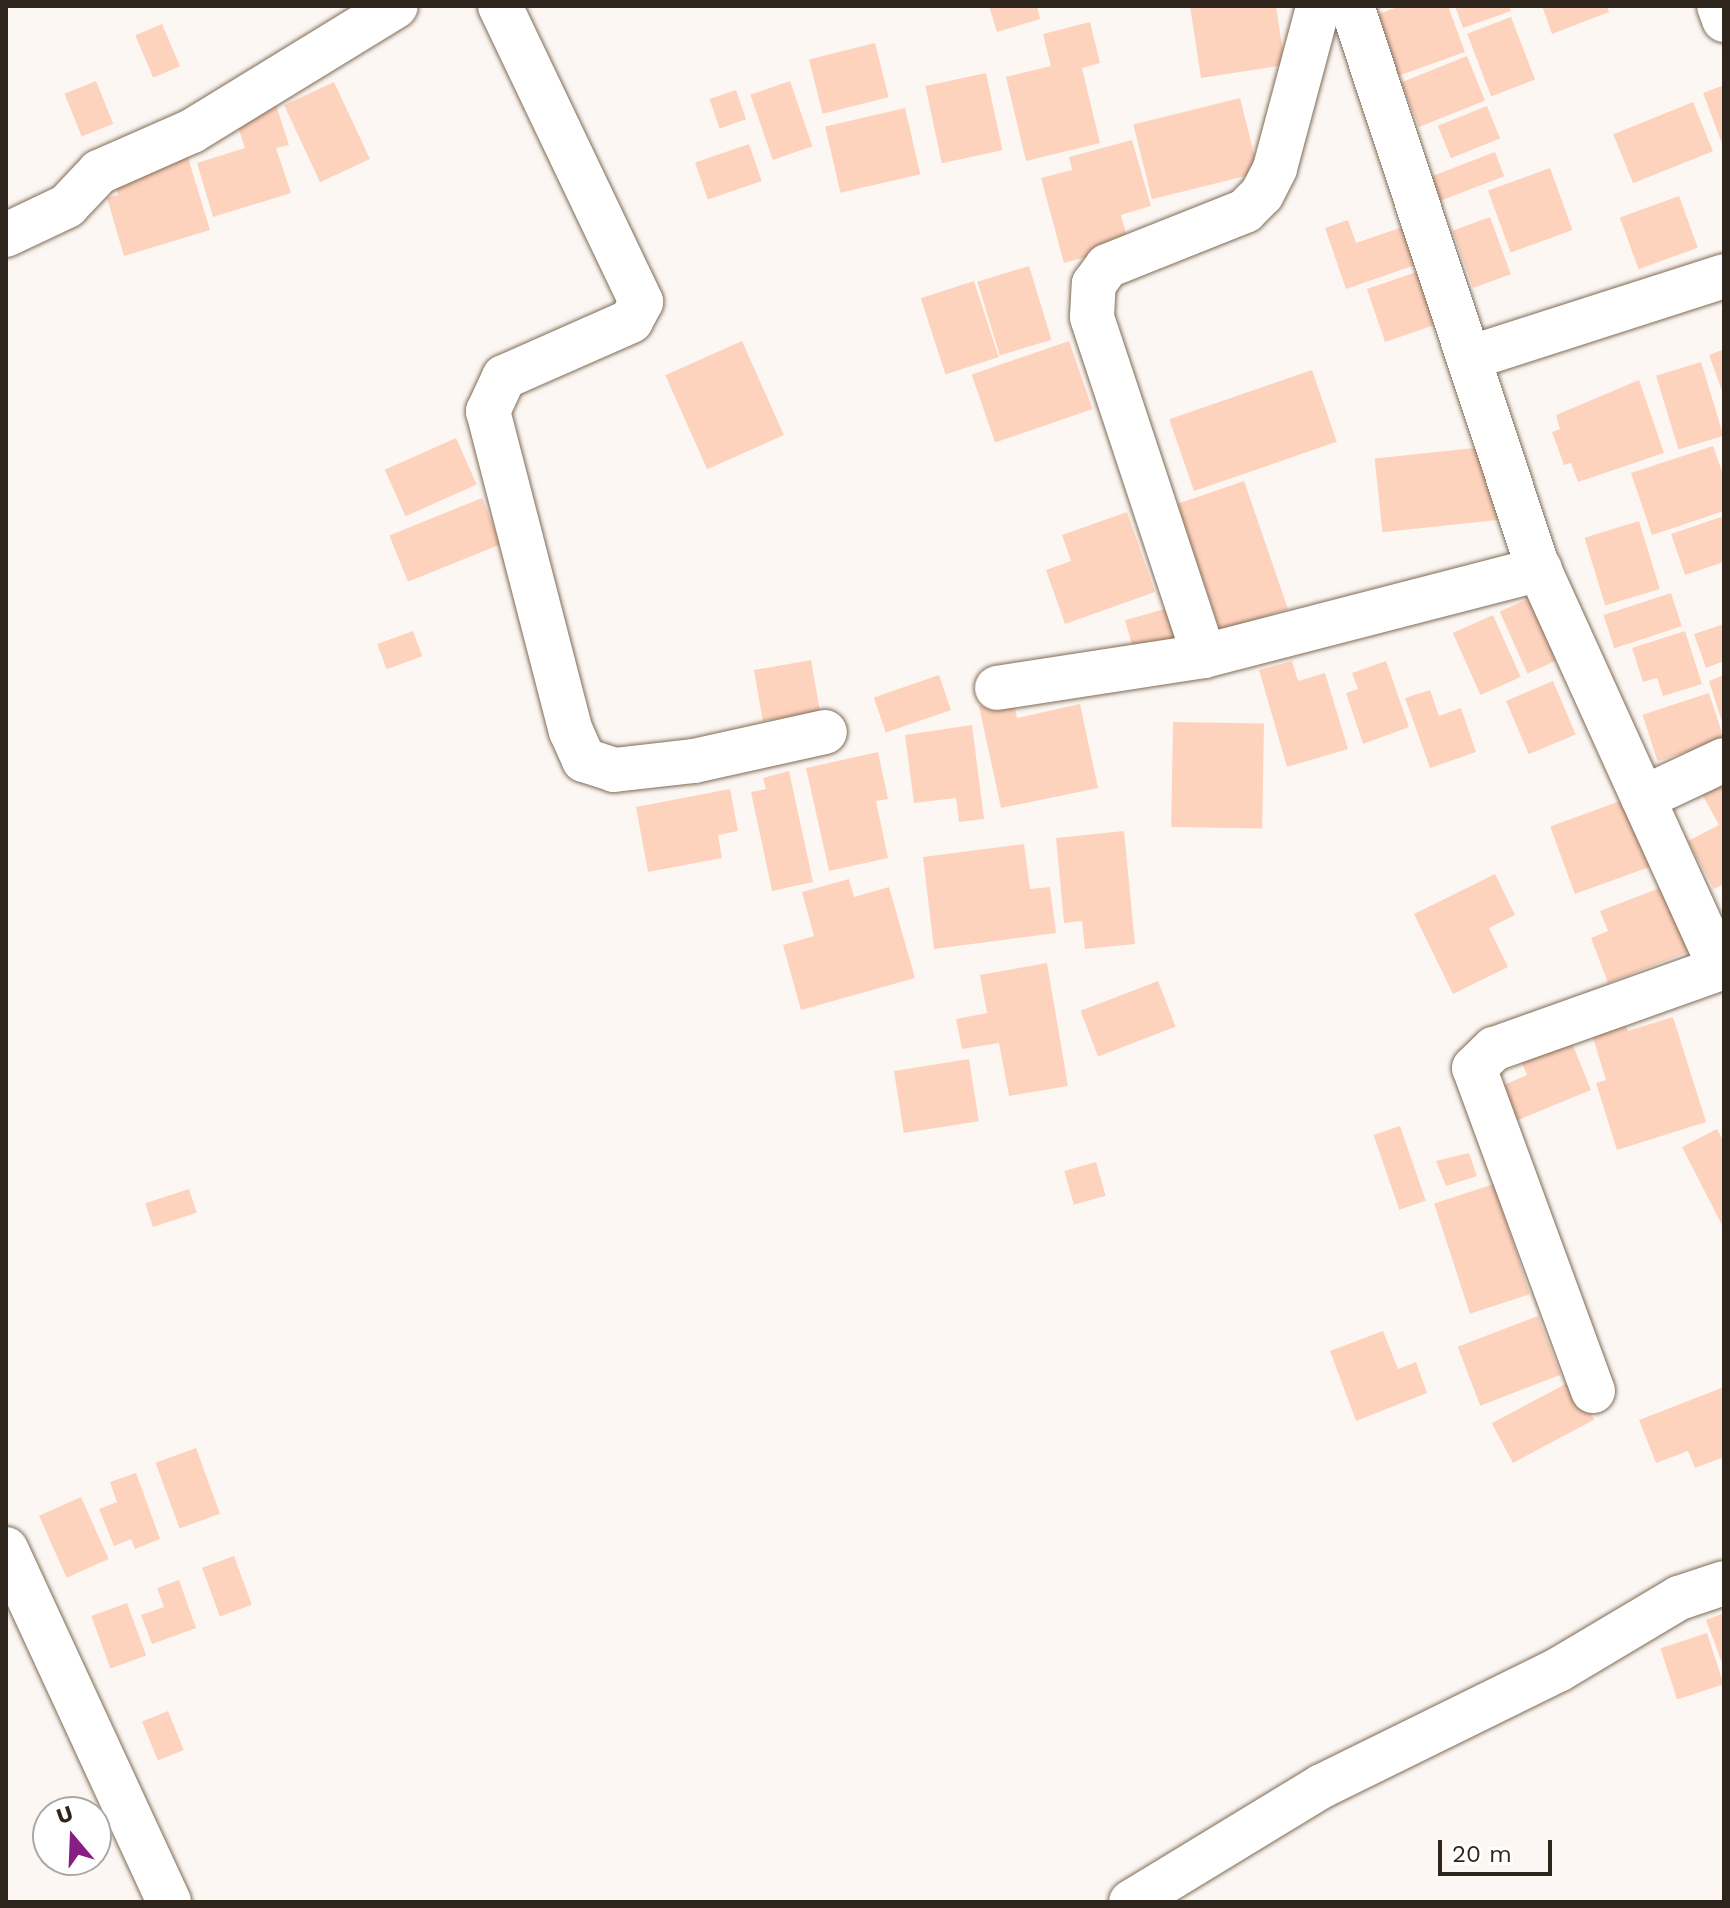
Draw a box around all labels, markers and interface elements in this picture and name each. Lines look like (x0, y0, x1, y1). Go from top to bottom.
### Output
north arrow (32, 1796, 112, 1876)
text: U (53, 1800, 76, 1829)
scale bar (1442, 1824, 1556, 1874)
text: 20 m (1452, 1840, 1512, 1868)

